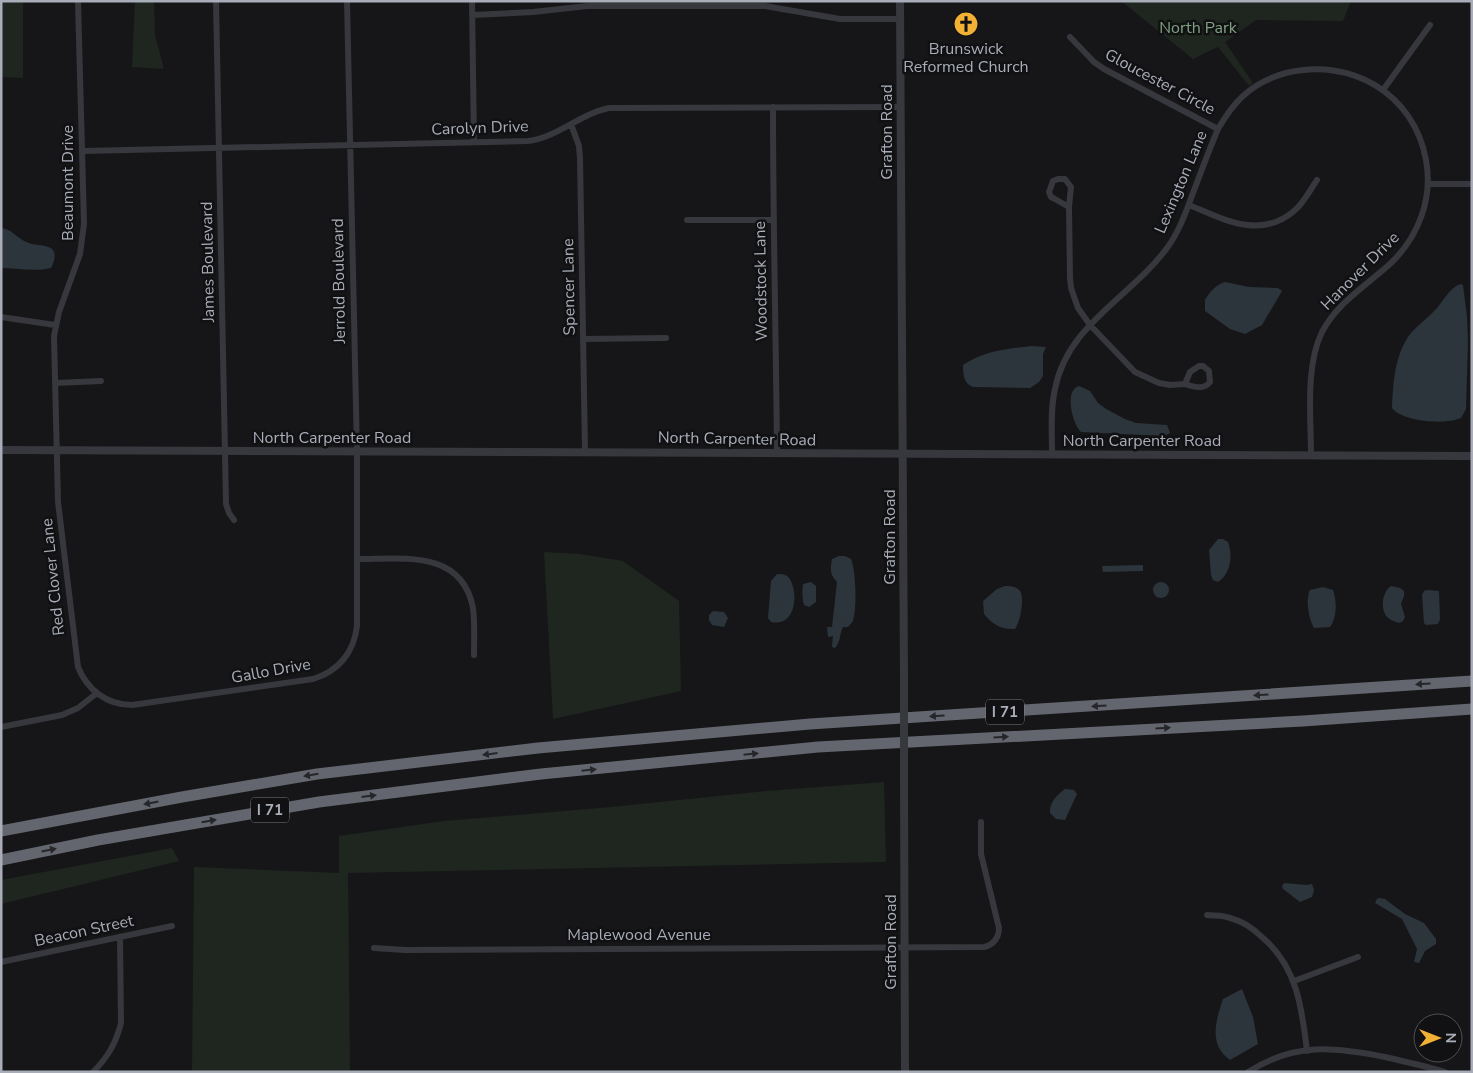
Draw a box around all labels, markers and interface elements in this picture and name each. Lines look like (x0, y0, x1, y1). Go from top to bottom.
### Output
church icon: Brunswick Reformed Church (953, 11, 979, 37)
park label: North Park (1159, 17, 1238, 39)
place label: Brunswick Reformed Church (903, 38, 1029, 78)
street label: Gloucester Circle (1101, 44, 1219, 120)
street label: Grafton Road (876, 84, 898, 180)
street label: Carolyn Drive (431, 115, 529, 141)
street label: Beaumont Drive (57, 125, 79, 241)
street label: Lexington Lane (1149, 127, 1213, 237)
street label: James Boulevard (196, 201, 220, 324)
street label: Jerrold Boulevard (327, 218, 351, 345)
street label: Woodstock Lane (749, 221, 773, 341)
street label: Hanover Drive (1316, 227, 1404, 315)
street label: Spencer Lane (557, 238, 581, 336)
street label: North Carpenter Road (253, 427, 411, 449)
street label: North Carpenter Road (658, 427, 816, 451)
street label: North Carpenter Road (1063, 430, 1221, 452)
street label: Grafton Road (879, 489, 901, 585)
street label: Red Clover Lane (36, 517, 70, 637)
street label: Gallo Drive (229, 653, 313, 689)
one-way arrow (1415, 681, 1431, 689)
one-way arrow (1253, 691, 1269, 699)
road number: I 71 (986, 700, 1024, 724)
one-way arrow (1091, 702, 1107, 710)
one-way arrow (928, 712, 944, 720)
one-way arrow (1155, 724, 1171, 732)
one-way arrow (993, 733, 1009, 741)
one-way arrow (743, 749, 759, 757)
one-way arrow (482, 750, 498, 758)
one-way arrow (582, 765, 598, 773)
one-way arrow (303, 771, 319, 779)
one-way arrow (362, 792, 378, 800)
road number: I 71 (251, 798, 289, 822)
one-way arrow (143, 799, 159, 807)
one-way arrow (201, 816, 217, 824)
one-way arrow (41, 846, 57, 854)
street label: Grafton Road (880, 894, 902, 990)
street label: Beacon Street (32, 910, 136, 952)
street label: Maplewood Avenue (567, 924, 711, 946)
north arrow (1413, 1013, 1463, 1063)
text: N (1441, 1033, 1460, 1043)

